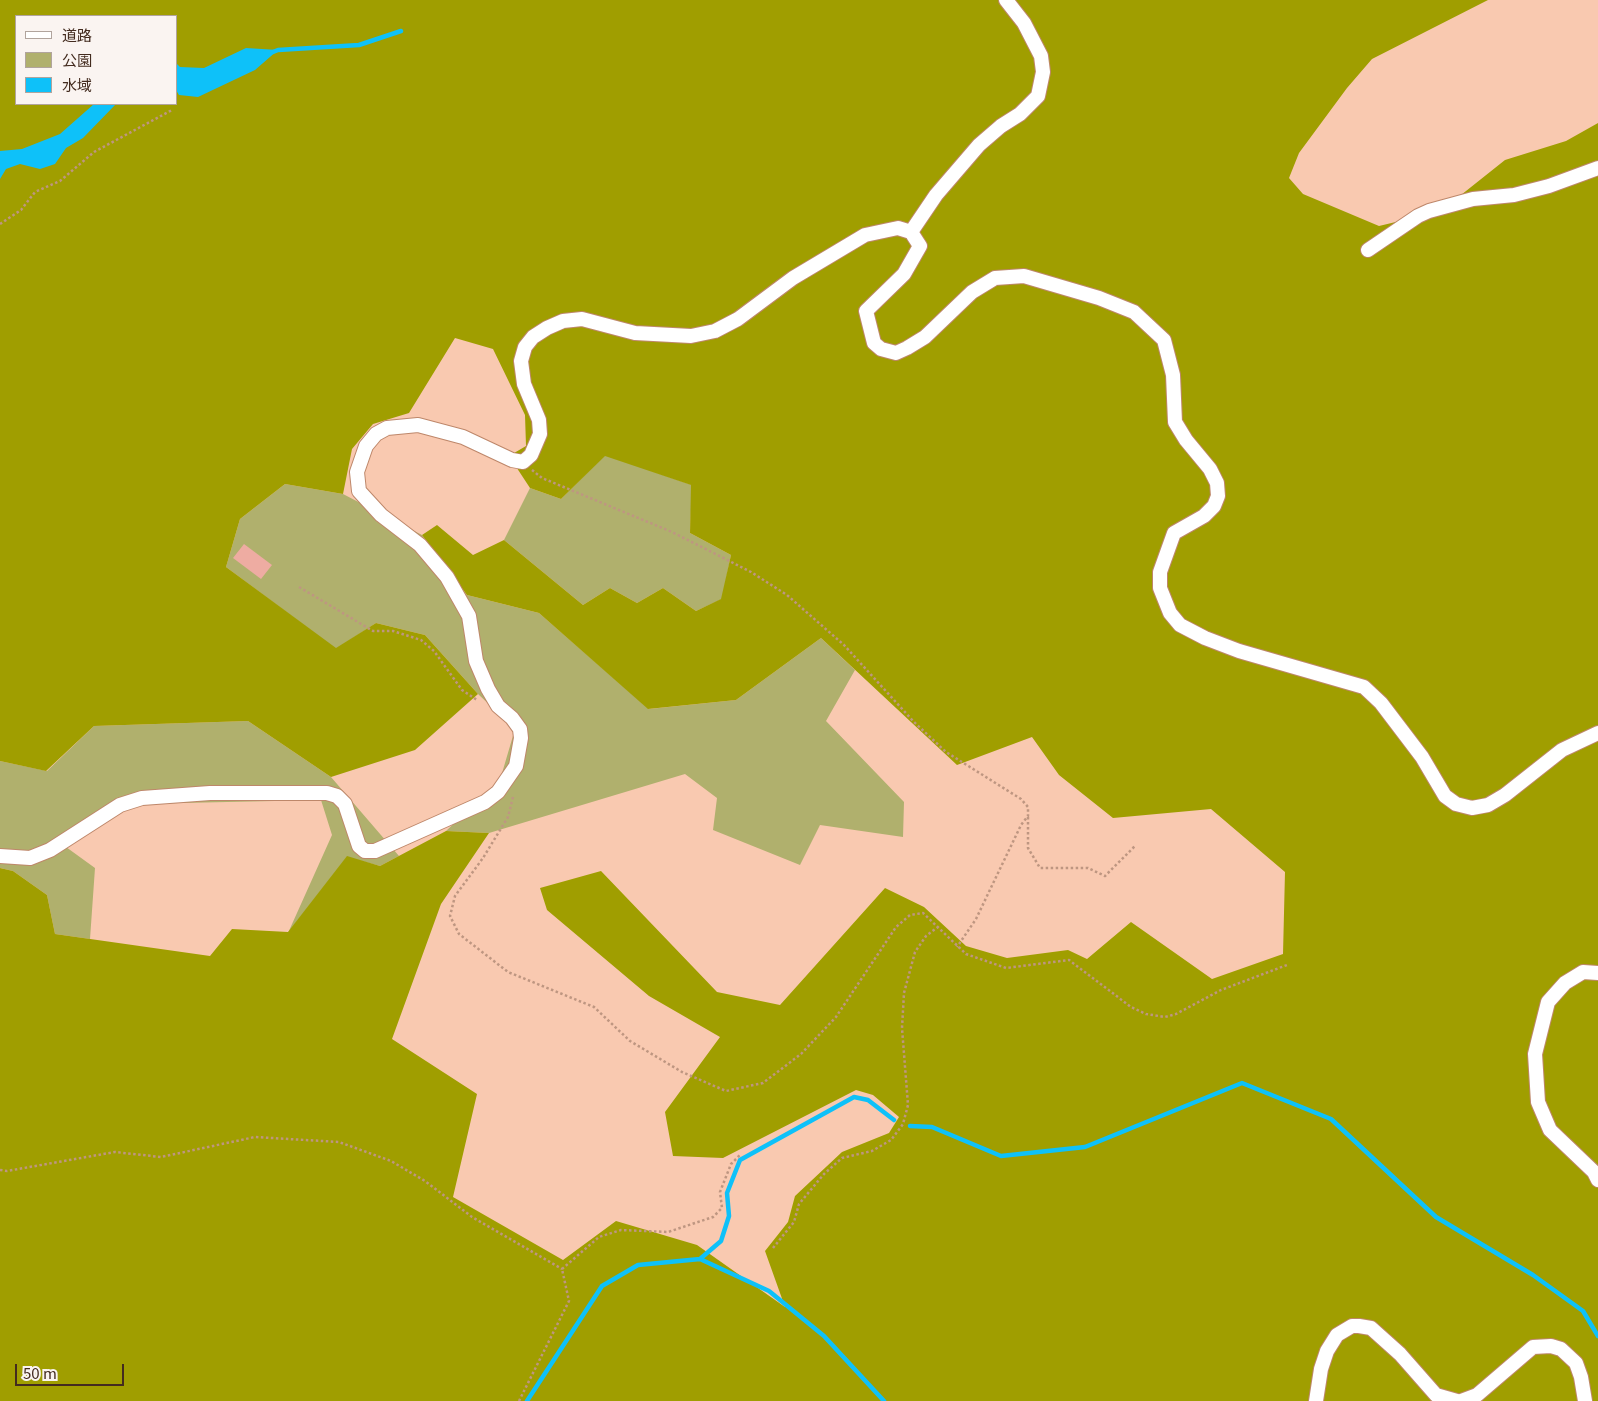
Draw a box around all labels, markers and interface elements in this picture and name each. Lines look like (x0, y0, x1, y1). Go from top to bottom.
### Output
legend (15, 15, 178, 105)
text: 道路 (62, 24, 92, 45)
text: 公園 (62, 49, 92, 70)
text: 水域 (62, 74, 92, 95)
scale bar (18, 1354, 126, 1386)
text: 50 m (23, 1362, 57, 1383)

